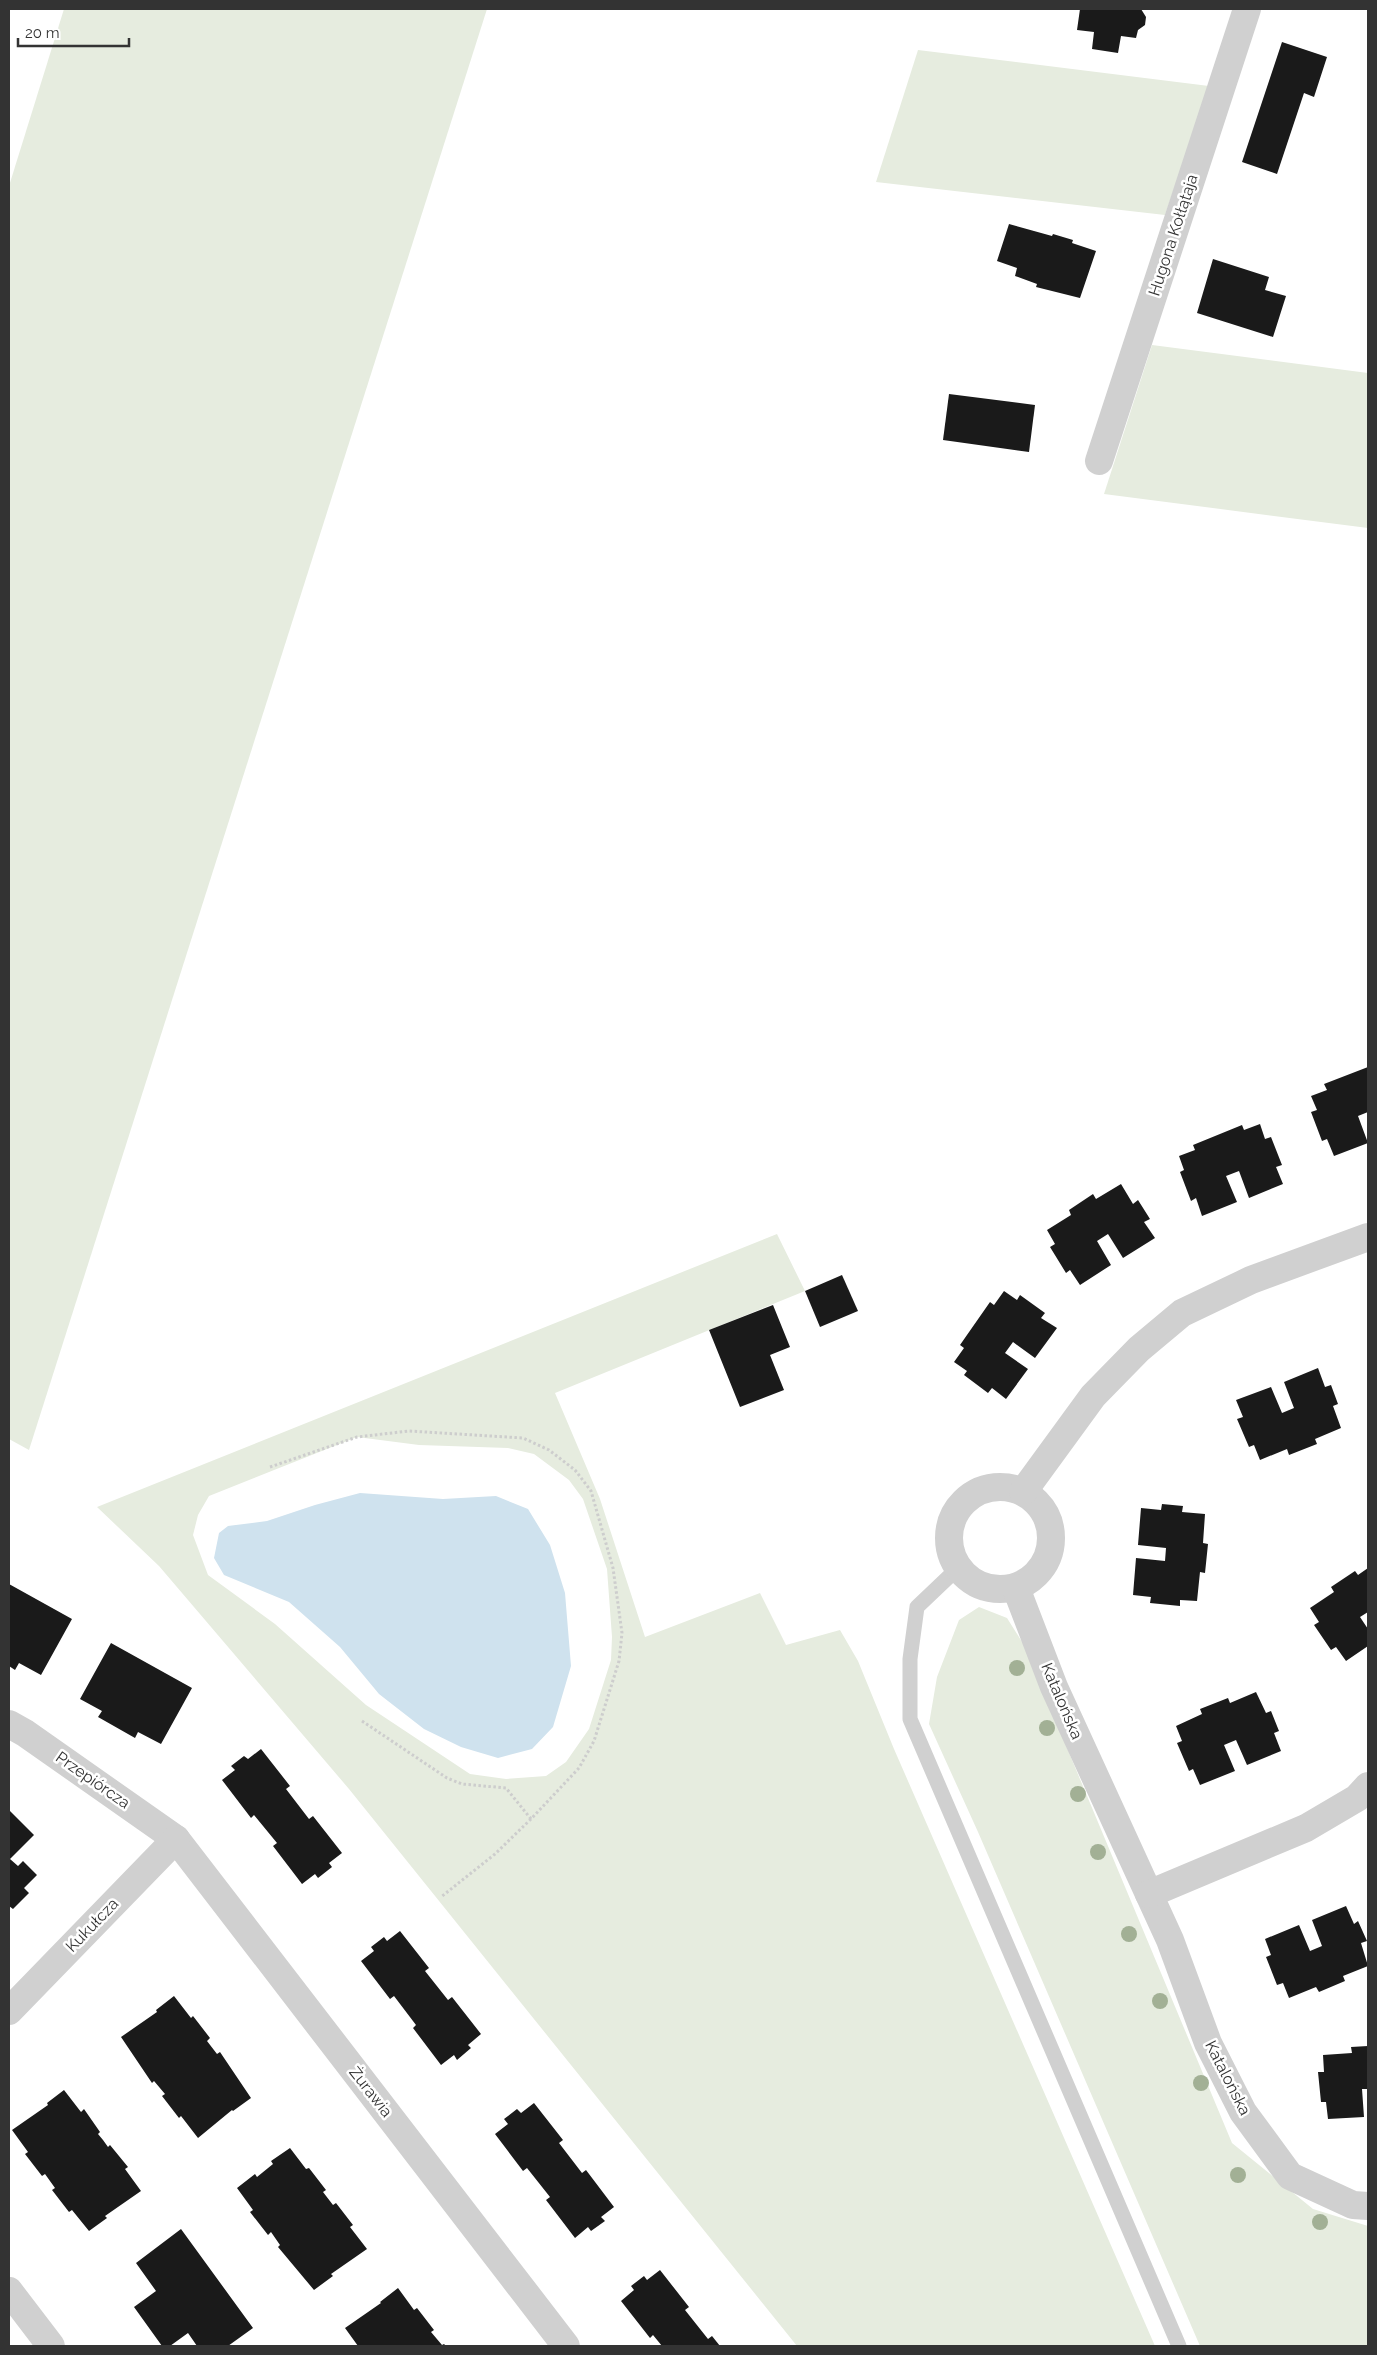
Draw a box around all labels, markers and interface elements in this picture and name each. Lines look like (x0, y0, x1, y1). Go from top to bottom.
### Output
scale bar (18, 15, 129, 47)
text: 20 m (25, 24, 60, 42)
street label: Hugona Kołłątaja (1144, 172, 1202, 298)
street label: Katalońska (1037, 1660, 1087, 1742)
street label: Przepiórcza (52, 1747, 134, 1813)
street label: Kukułcza (62, 1894, 122, 1956)
street label: Katalońska (1201, 2038, 1255, 2118)
street label: Żurawia (345, 2062, 397, 2121)

